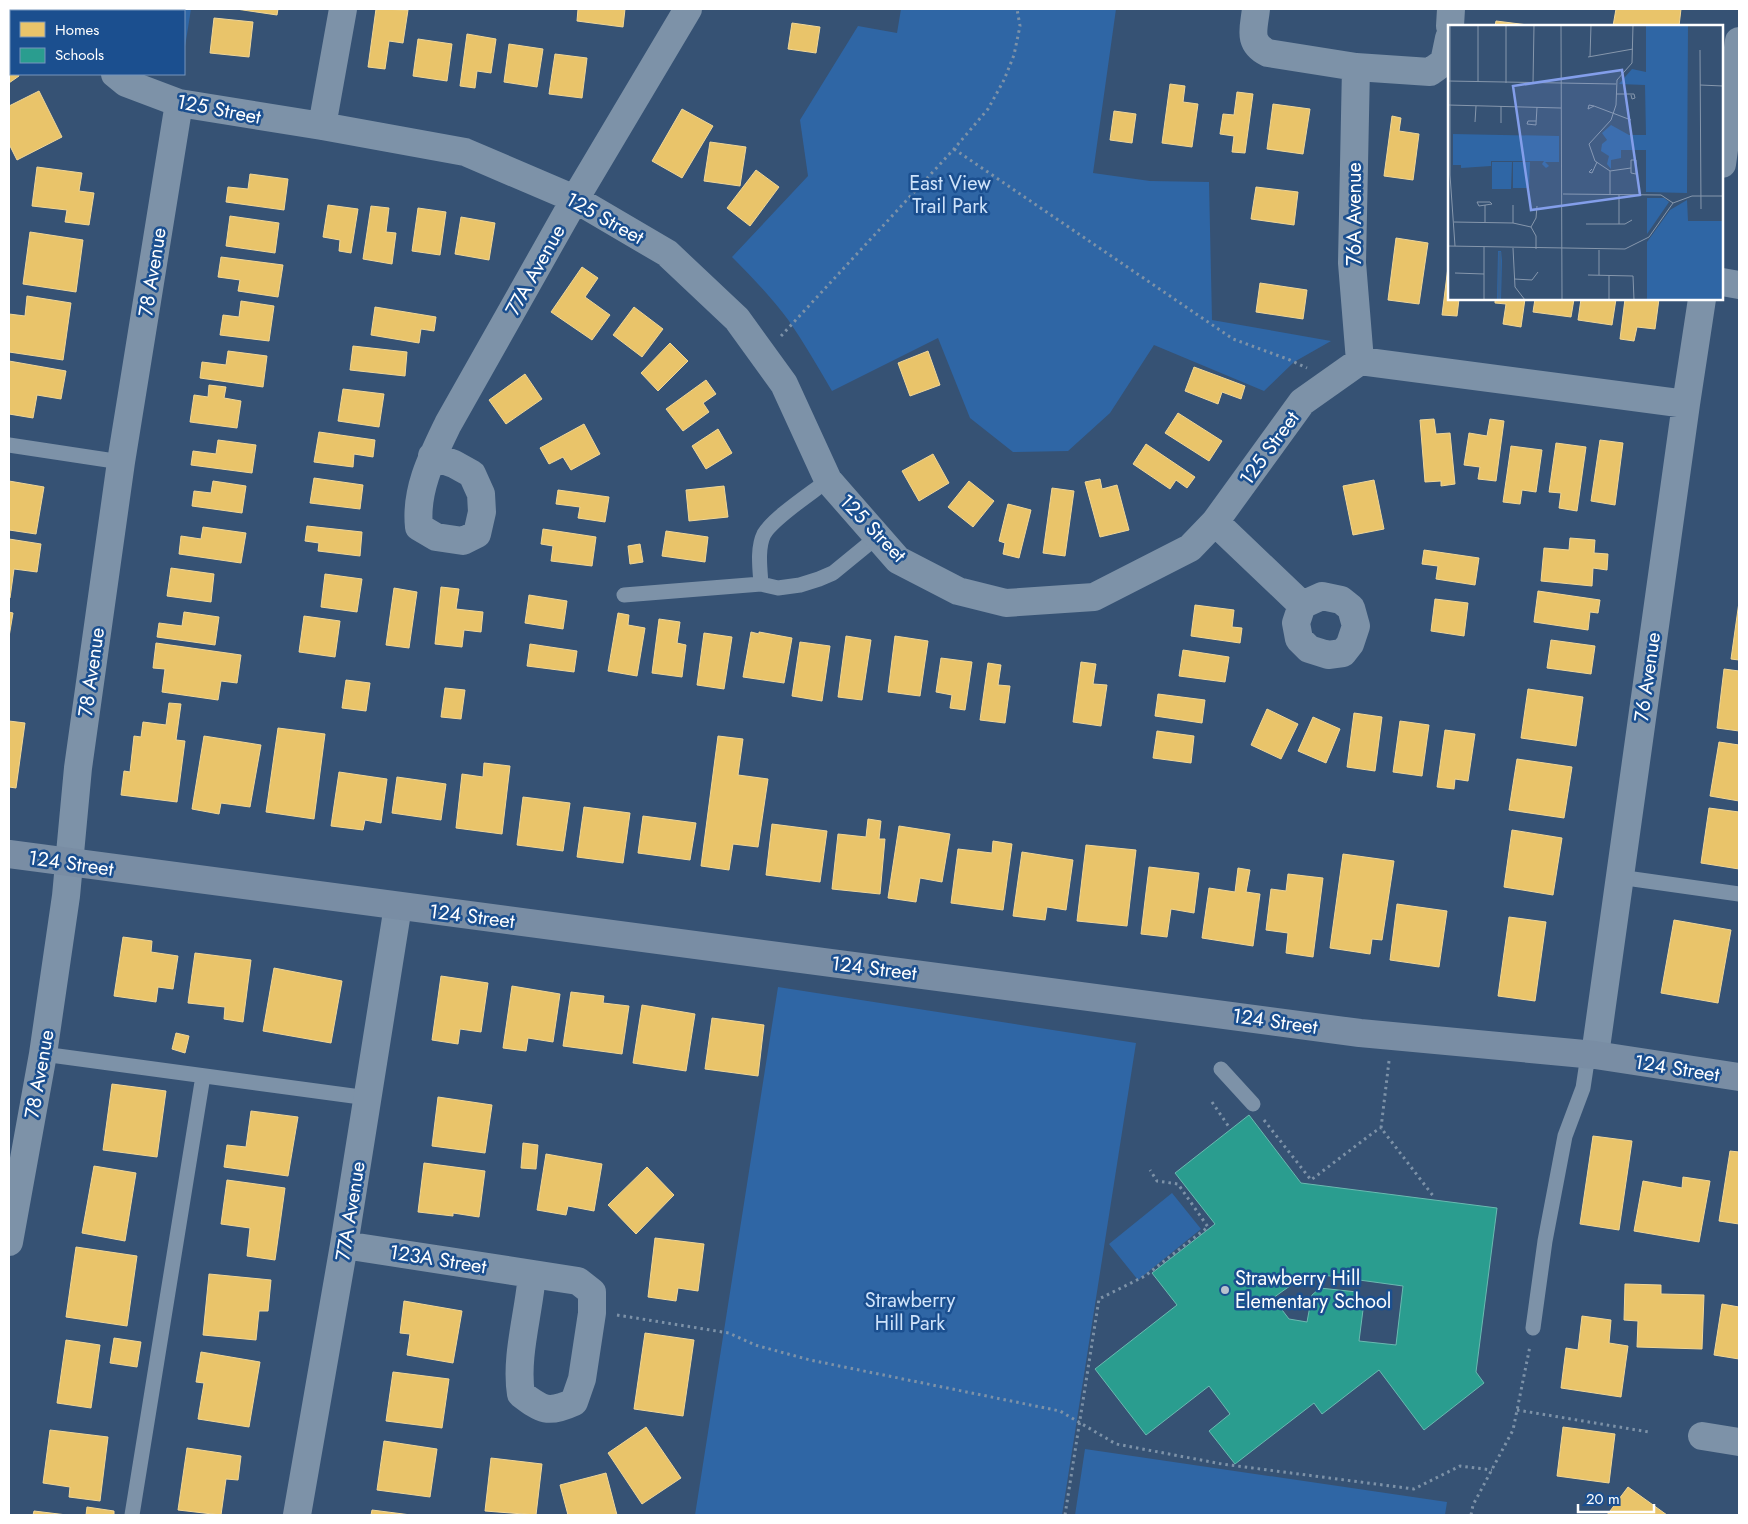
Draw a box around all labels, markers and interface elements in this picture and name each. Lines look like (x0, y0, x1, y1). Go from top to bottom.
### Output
legend (10, 10, 185, 75)
text: Homes (55, 19, 99, 41)
inset map (1448, 25, 1723, 300)
text: Schools (55, 44, 104, 66)
street label: 125 Street (174, 87, 264, 132)
street label: 76A Avenue (1340, 162, 1369, 266)
park label: East View Trail Park (909, 169, 991, 221)
street label: 125 Street (560, 185, 649, 252)
street label: 77A Avenue (498, 219, 572, 321)
street label: 78 Avenue (131, 225, 174, 319)
street label: 125 Street (1233, 405, 1306, 491)
street label: 125 Street (833, 488, 913, 569)
street label: 78 Avenue (71, 626, 112, 719)
street label: 76 Avenue (1627, 630, 1668, 724)
street label: 124 Street (26, 843, 116, 884)
street label: 124 Street (428, 897, 516, 936)
street label: 124 Street (830, 949, 918, 988)
street label: 124 Street (1230, 1001, 1320, 1042)
street label: 78 Avenue (17, 1027, 62, 1121)
street label: 124 Street (1632, 1047, 1722, 1090)
street label: 77A Avenue (328, 1159, 373, 1263)
street label: 123A Street (387, 1238, 489, 1282)
place label: Strawberry Hill Elementary School (1235, 1264, 1391, 1316)
marker: Strawberry Hill Elementary School (1219, 1284, 1231, 1296)
park label: Strawberry Hill Park (865, 1286, 955, 1338)
scale bar (1578, 1482, 1654, 1514)
text: 20 m (1586, 1488, 1620, 1510)

